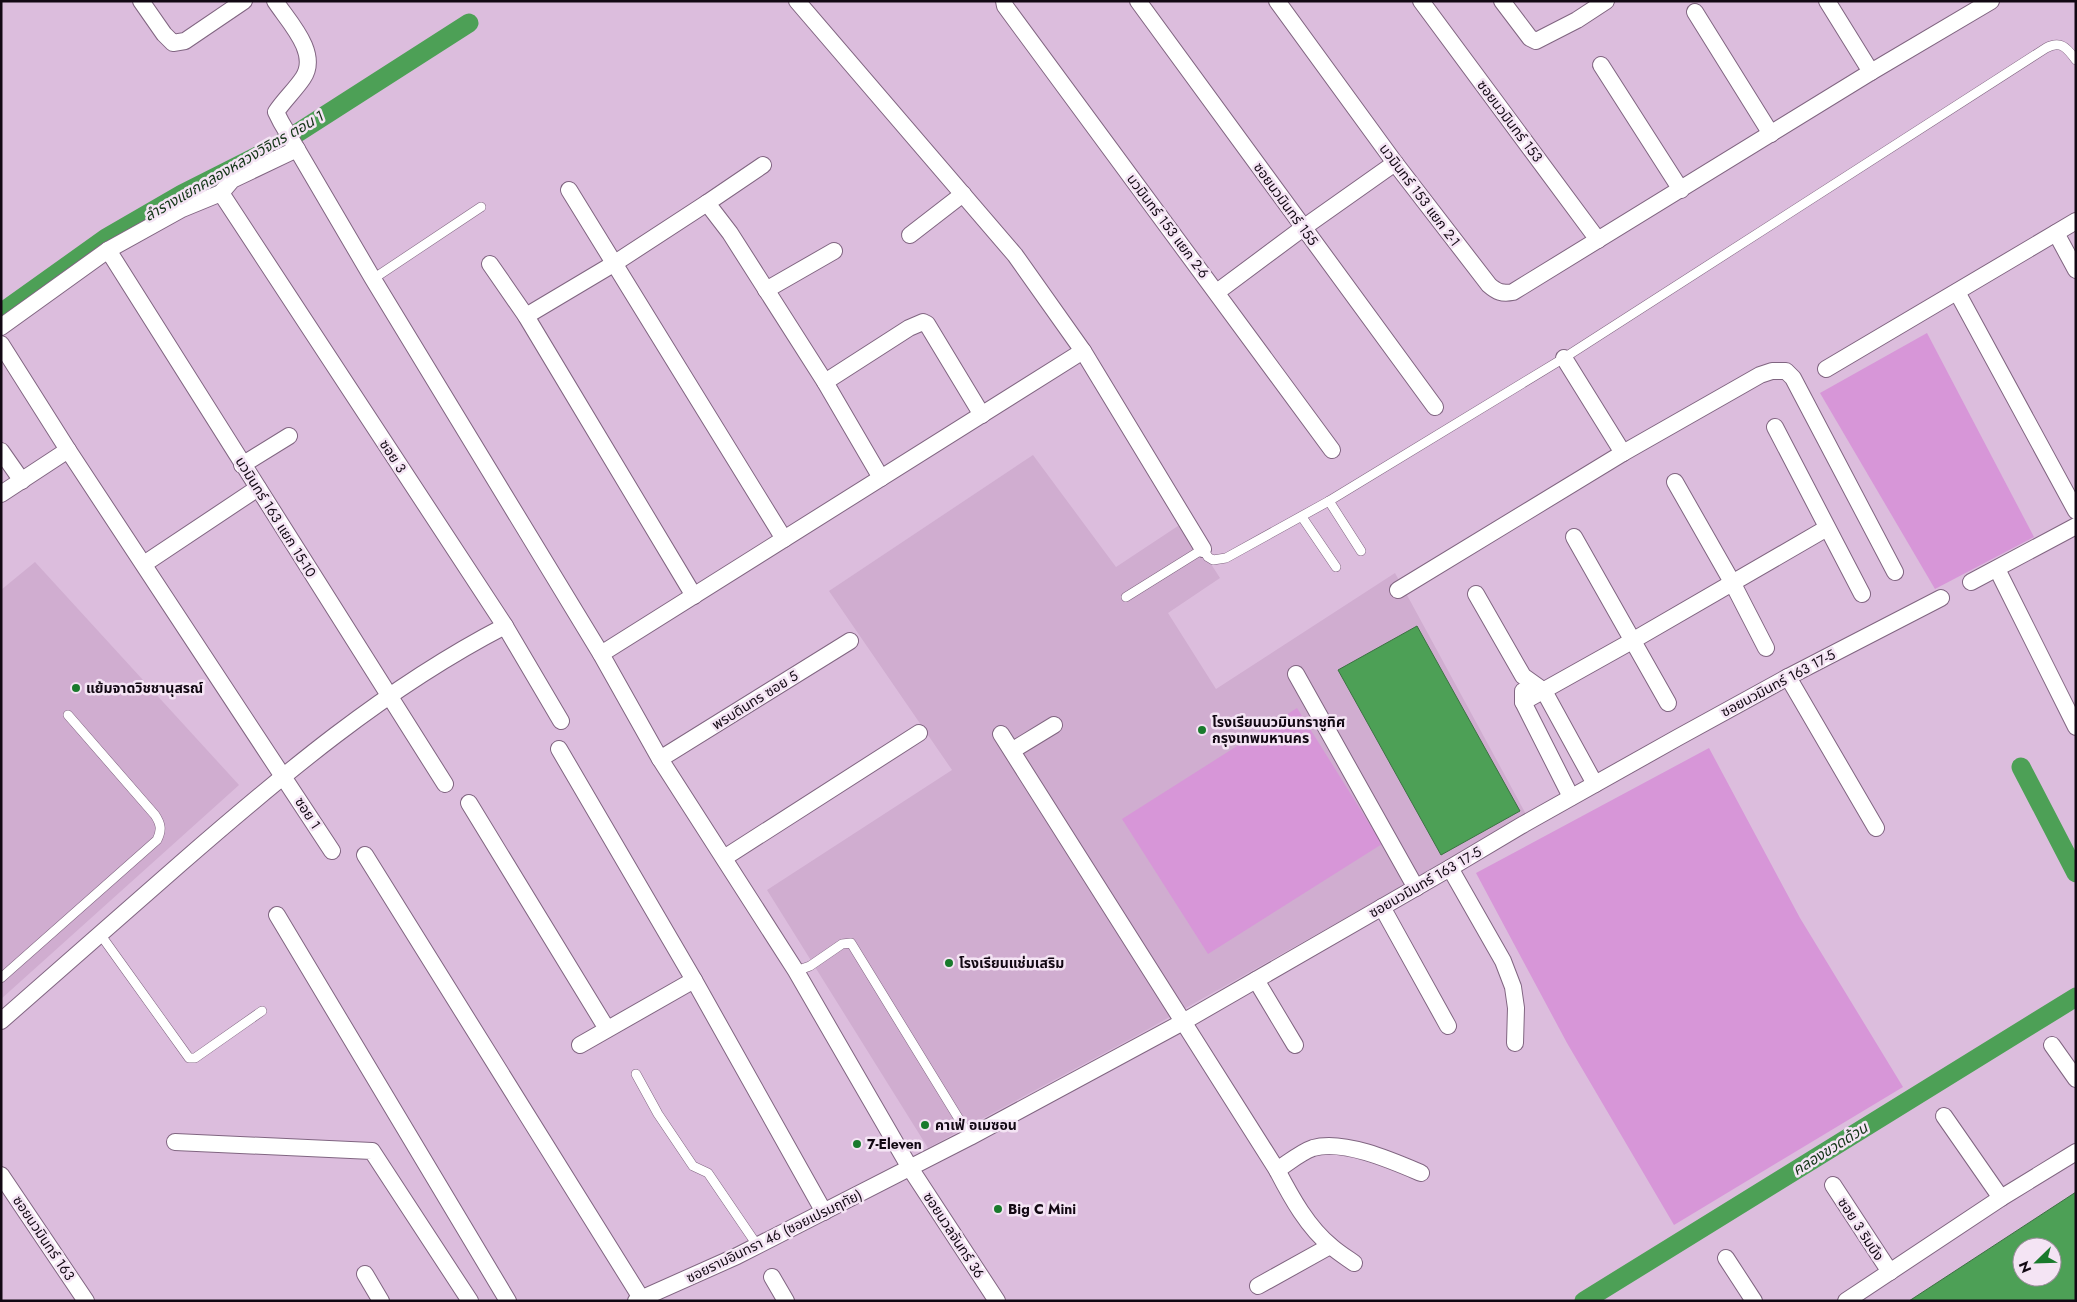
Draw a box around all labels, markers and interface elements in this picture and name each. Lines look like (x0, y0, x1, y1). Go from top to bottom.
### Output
street label: ซอยนวมินทร์ 153 (1472, 76, 1548, 167)
water label: ลำรางแยกคลองหลวงวิจิตร ตอน 1 (140, 105, 328, 227)
street label: นวมินทร์ 153 แยก 2-1 (1375, 140, 1465, 250)
street label: ซอยนวมินทร์ 155 (1249, 158, 1323, 250)
street label: นวมินทร์ 153 แยก 2-6 (1122, 170, 1214, 282)
street label: ซอย 3 (375, 435, 411, 477)
street label: นวมินทร์ 163 แยก 15-10 (231, 453, 321, 581)
street label: ซอยนวมินทร์ 163 17-5 (1717, 644, 1839, 722)
street label: พรบดินทร ซอย 5 (708, 665, 802, 734)
place label: แย้มจาดวิชชานุสรณ์ (86, 678, 203, 698)
marker: แย้มจาดวิชชานุสรณ์ (70, 682, 82, 694)
place label: โรงเรียนนวมินทราชูทิศ กรุงเทพมหานคร (1212, 712, 1345, 748)
marker: โรงเรียนนวมินทราชูทิศ กรุงเทพมหานคร (1196, 724, 1208, 736)
street label: ซอย 1 (290, 793, 326, 833)
street label: ซอยนวมินทร์ 163 17-5 (1365, 842, 1485, 922)
place label: โรงเรียนแช่มเสริม (959, 953, 1064, 973)
marker: โรงเรียนแช่มเสริม (943, 957, 955, 969)
place label: คาเฟ่ อเมซอน (935, 1115, 1017, 1135)
water label: คลองขวดด้วน (1788, 1117, 1873, 1181)
marker: คาเฟ่ อเมซอน (919, 1119, 931, 1131)
place label: 7-Eleven (867, 1134, 922, 1154)
marker: 7-Eleven (851, 1138, 863, 1150)
street label: ซอยรามอินทรา 46 (ซอยเปรมฤทัย) (683, 1185, 865, 1287)
street label: ซอยนวลจันทร์ 36 (919, 1188, 989, 1282)
street label: ซอยนวมินทร์ 163 (8, 1192, 80, 1285)
street label: ซอย 3 ริมบึง (1833, 1194, 1889, 1264)
place label: Big C Mini (1008, 1199, 1076, 1219)
marker: Big C Mini (992, 1203, 1004, 1215)
north arrow (2012, 1237, 2062, 1287)
text: N (2014, 1258, 2036, 1276)

